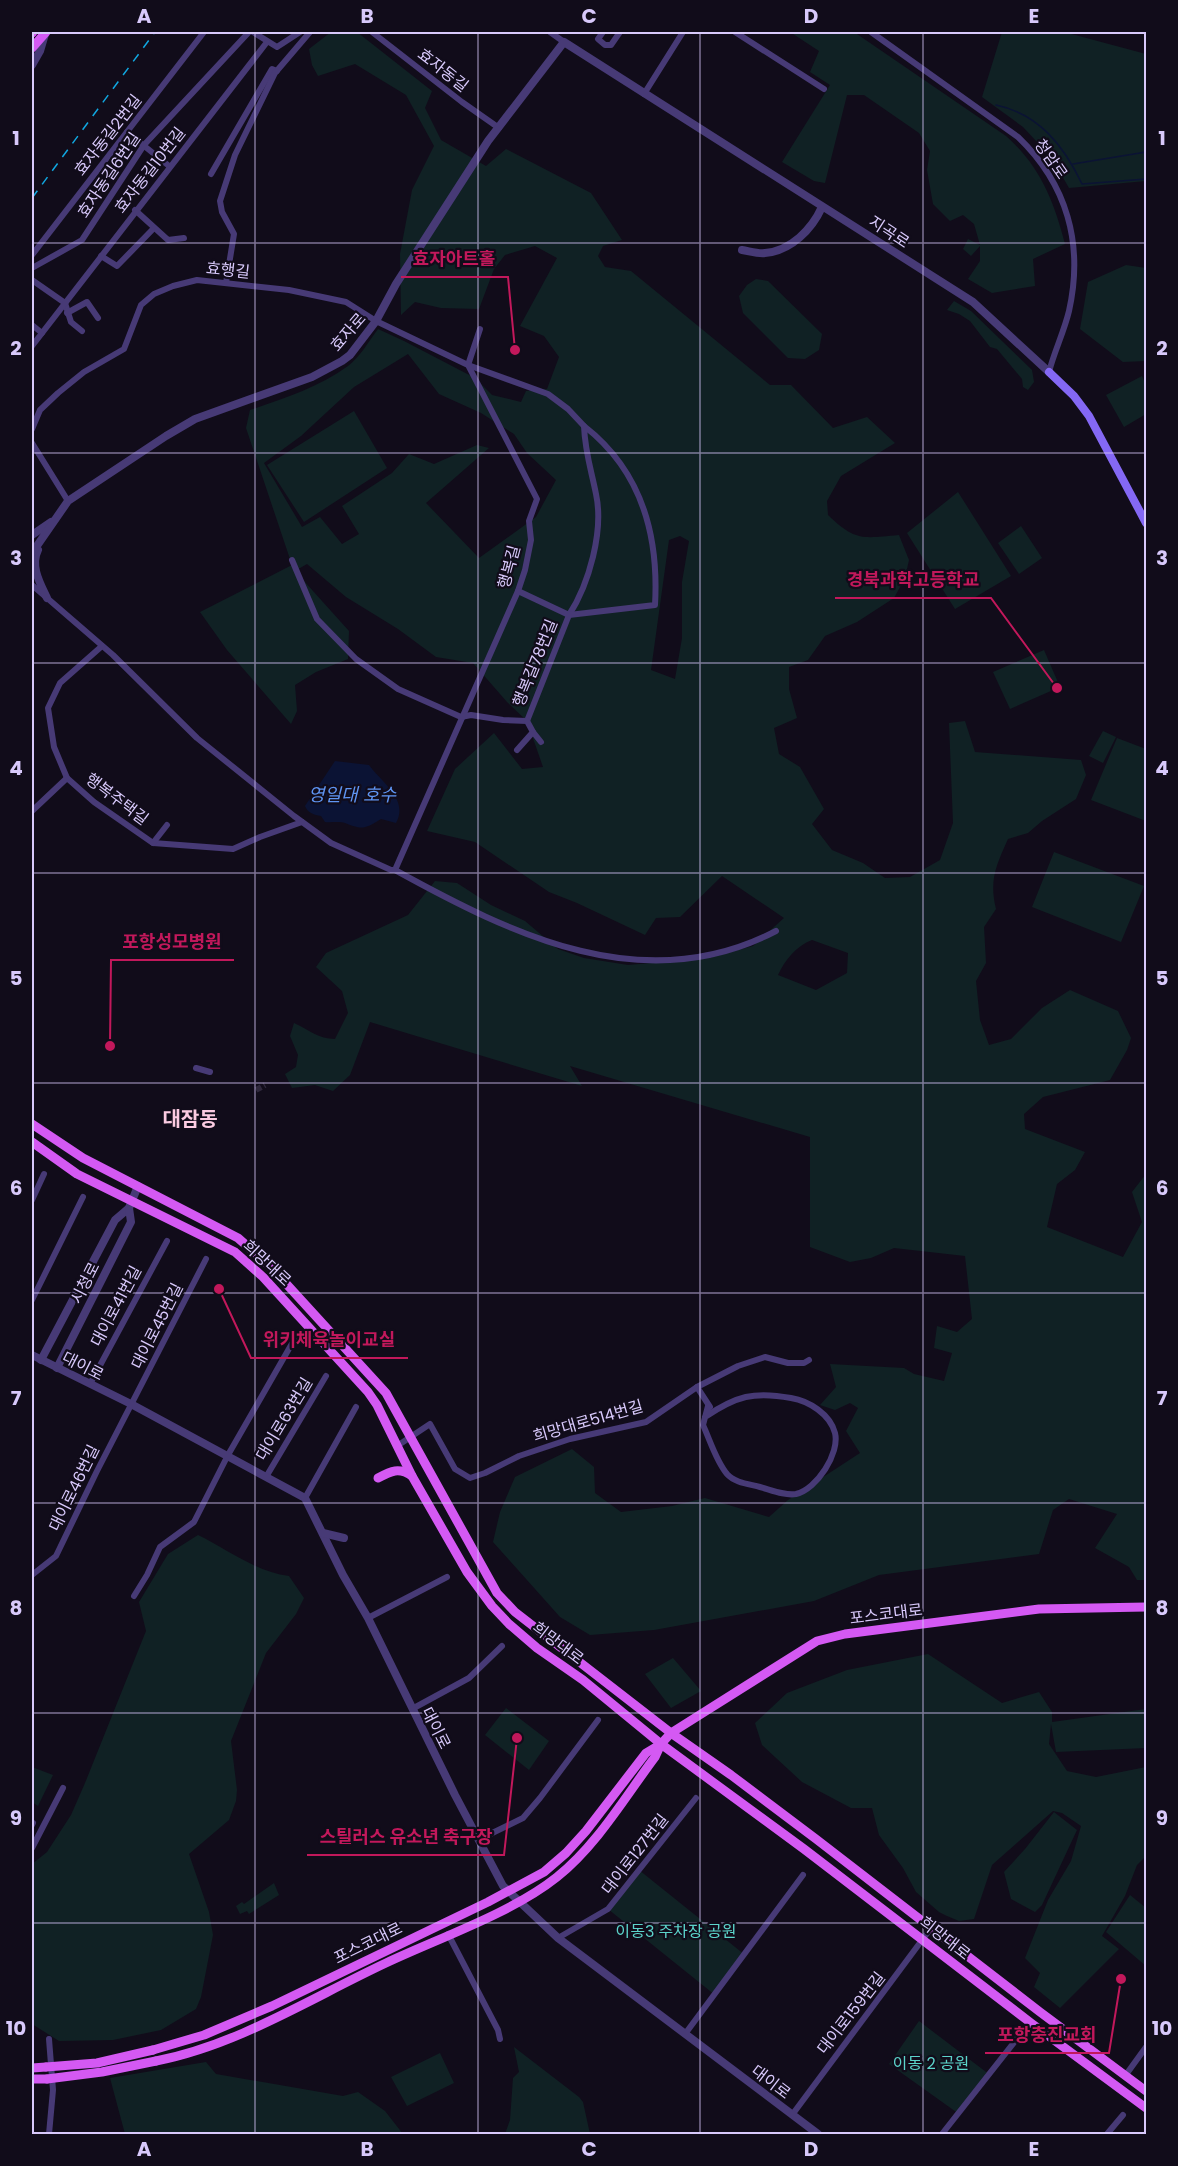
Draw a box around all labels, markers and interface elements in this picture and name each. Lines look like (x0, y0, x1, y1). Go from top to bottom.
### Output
text: A (137, 2, 152, 30)
text: B (360, 2, 374, 30)
text: C (581, 2, 597, 30)
text: D (804, 2, 818, 30)
text: E (1029, 2, 1039, 30)
street label: 효자동길 (413, 43, 473, 97)
street label: 효자동길2번길 (69, 89, 147, 181)
street label: 효자동길10번길 (109, 122, 191, 218)
text: 1 (12, 124, 20, 152)
text: 1 (1158, 124, 1166, 152)
street label: 효자동길6번길 (72, 128, 146, 222)
street label: 청암로 (1029, 134, 1073, 184)
street label: 지곡로 (864, 210, 914, 254)
callout: 효자아트홀 (401, 241, 508, 277)
text: 효자아트홀 (413, 246, 495, 271)
street label: 효행길 (205, 256, 251, 284)
street label: 효자로 (325, 308, 371, 356)
text: 2 (10, 334, 22, 362)
text: 2 (1156, 334, 1168, 362)
street label: 행복길 (492, 543, 526, 591)
text: 3 (10, 544, 22, 572)
text: 3 (1156, 544, 1168, 572)
callout: 경북과학고등학교 (835, 562, 991, 598)
text: 경북과학고등학교 (847, 567, 979, 592)
street label: 행복길78번길 (507, 616, 563, 710)
text: 4 (9, 754, 23, 782)
text: 4 (1155, 754, 1169, 782)
street label: 행복주택길 (81, 768, 153, 830)
water label: 영일대 호수 (308, 782, 398, 807)
callout: 포항성모병원 (111, 924, 234, 960)
text: 포항성모병원 (122, 929, 222, 954)
text: 5 (10, 964, 23, 992)
text: 5 (1156, 964, 1169, 992)
district label: 대잠동 (162, 1105, 218, 1133)
text: 6 (10, 1174, 22, 1202)
text: 6 (1156, 1174, 1168, 1202)
street label: 희망대로 (238, 1235, 297, 1292)
street label: 시청로 (65, 1258, 105, 1308)
street label: 대이로41번길 (85, 1261, 147, 1351)
street label: 대이로45번길 (125, 1279, 189, 1373)
callout: 위키체육놀이교실 (251, 1322, 408, 1358)
text: 위키체육놀이교실 (263, 1327, 395, 1352)
street label: 대이로 (58, 1346, 108, 1386)
street label: 대이로63번길 (250, 1373, 318, 1465)
text: 7 (11, 1384, 22, 1412)
text: 7 (1157, 1384, 1168, 1412)
street label: 희망대로514번길 (530, 1394, 646, 1448)
street label: 대이로46번길 (43, 1441, 105, 1535)
text: 8 (10, 1594, 22, 1622)
text: 8 (1156, 1594, 1168, 1622)
street label: 포스코대로 (848, 1598, 924, 1630)
street label: 희망대로 (528, 1616, 589, 1670)
street label: 대이로 (416, 1703, 456, 1753)
text: 9 (10, 1804, 22, 1832)
text: 9 (1156, 1804, 1168, 1832)
street label: 대이로127번길 (596, 1809, 674, 1899)
callout: 스틸러스 유소년 축구장 (307, 1819, 504, 1855)
text: 스틸러스 유소년 축구장 (319, 1824, 493, 1849)
street label: 희망대로 (915, 1911, 975, 1965)
street label: 포스코대로 (330, 1916, 406, 1969)
park label: 이동3 주차장 공원 (615, 1920, 737, 1943)
street label: 대이로159번길 (812, 1967, 890, 2059)
text: 10 (6, 2014, 26, 2042)
text: 10 (1152, 2014, 1172, 2042)
callout: 포항충진교회 (985, 2017, 1109, 2053)
text: 포항충진교회 (997, 2022, 1097, 2047)
park label: 이동 2 공원 (893, 2052, 969, 2075)
street label: 대이로 (746, 2060, 796, 2105)
text: A (137, 2135, 152, 2163)
text: B (360, 2135, 374, 2163)
text: C (581, 2135, 597, 2163)
text: D (804, 2135, 818, 2163)
text: E (1029, 2135, 1039, 2163)

